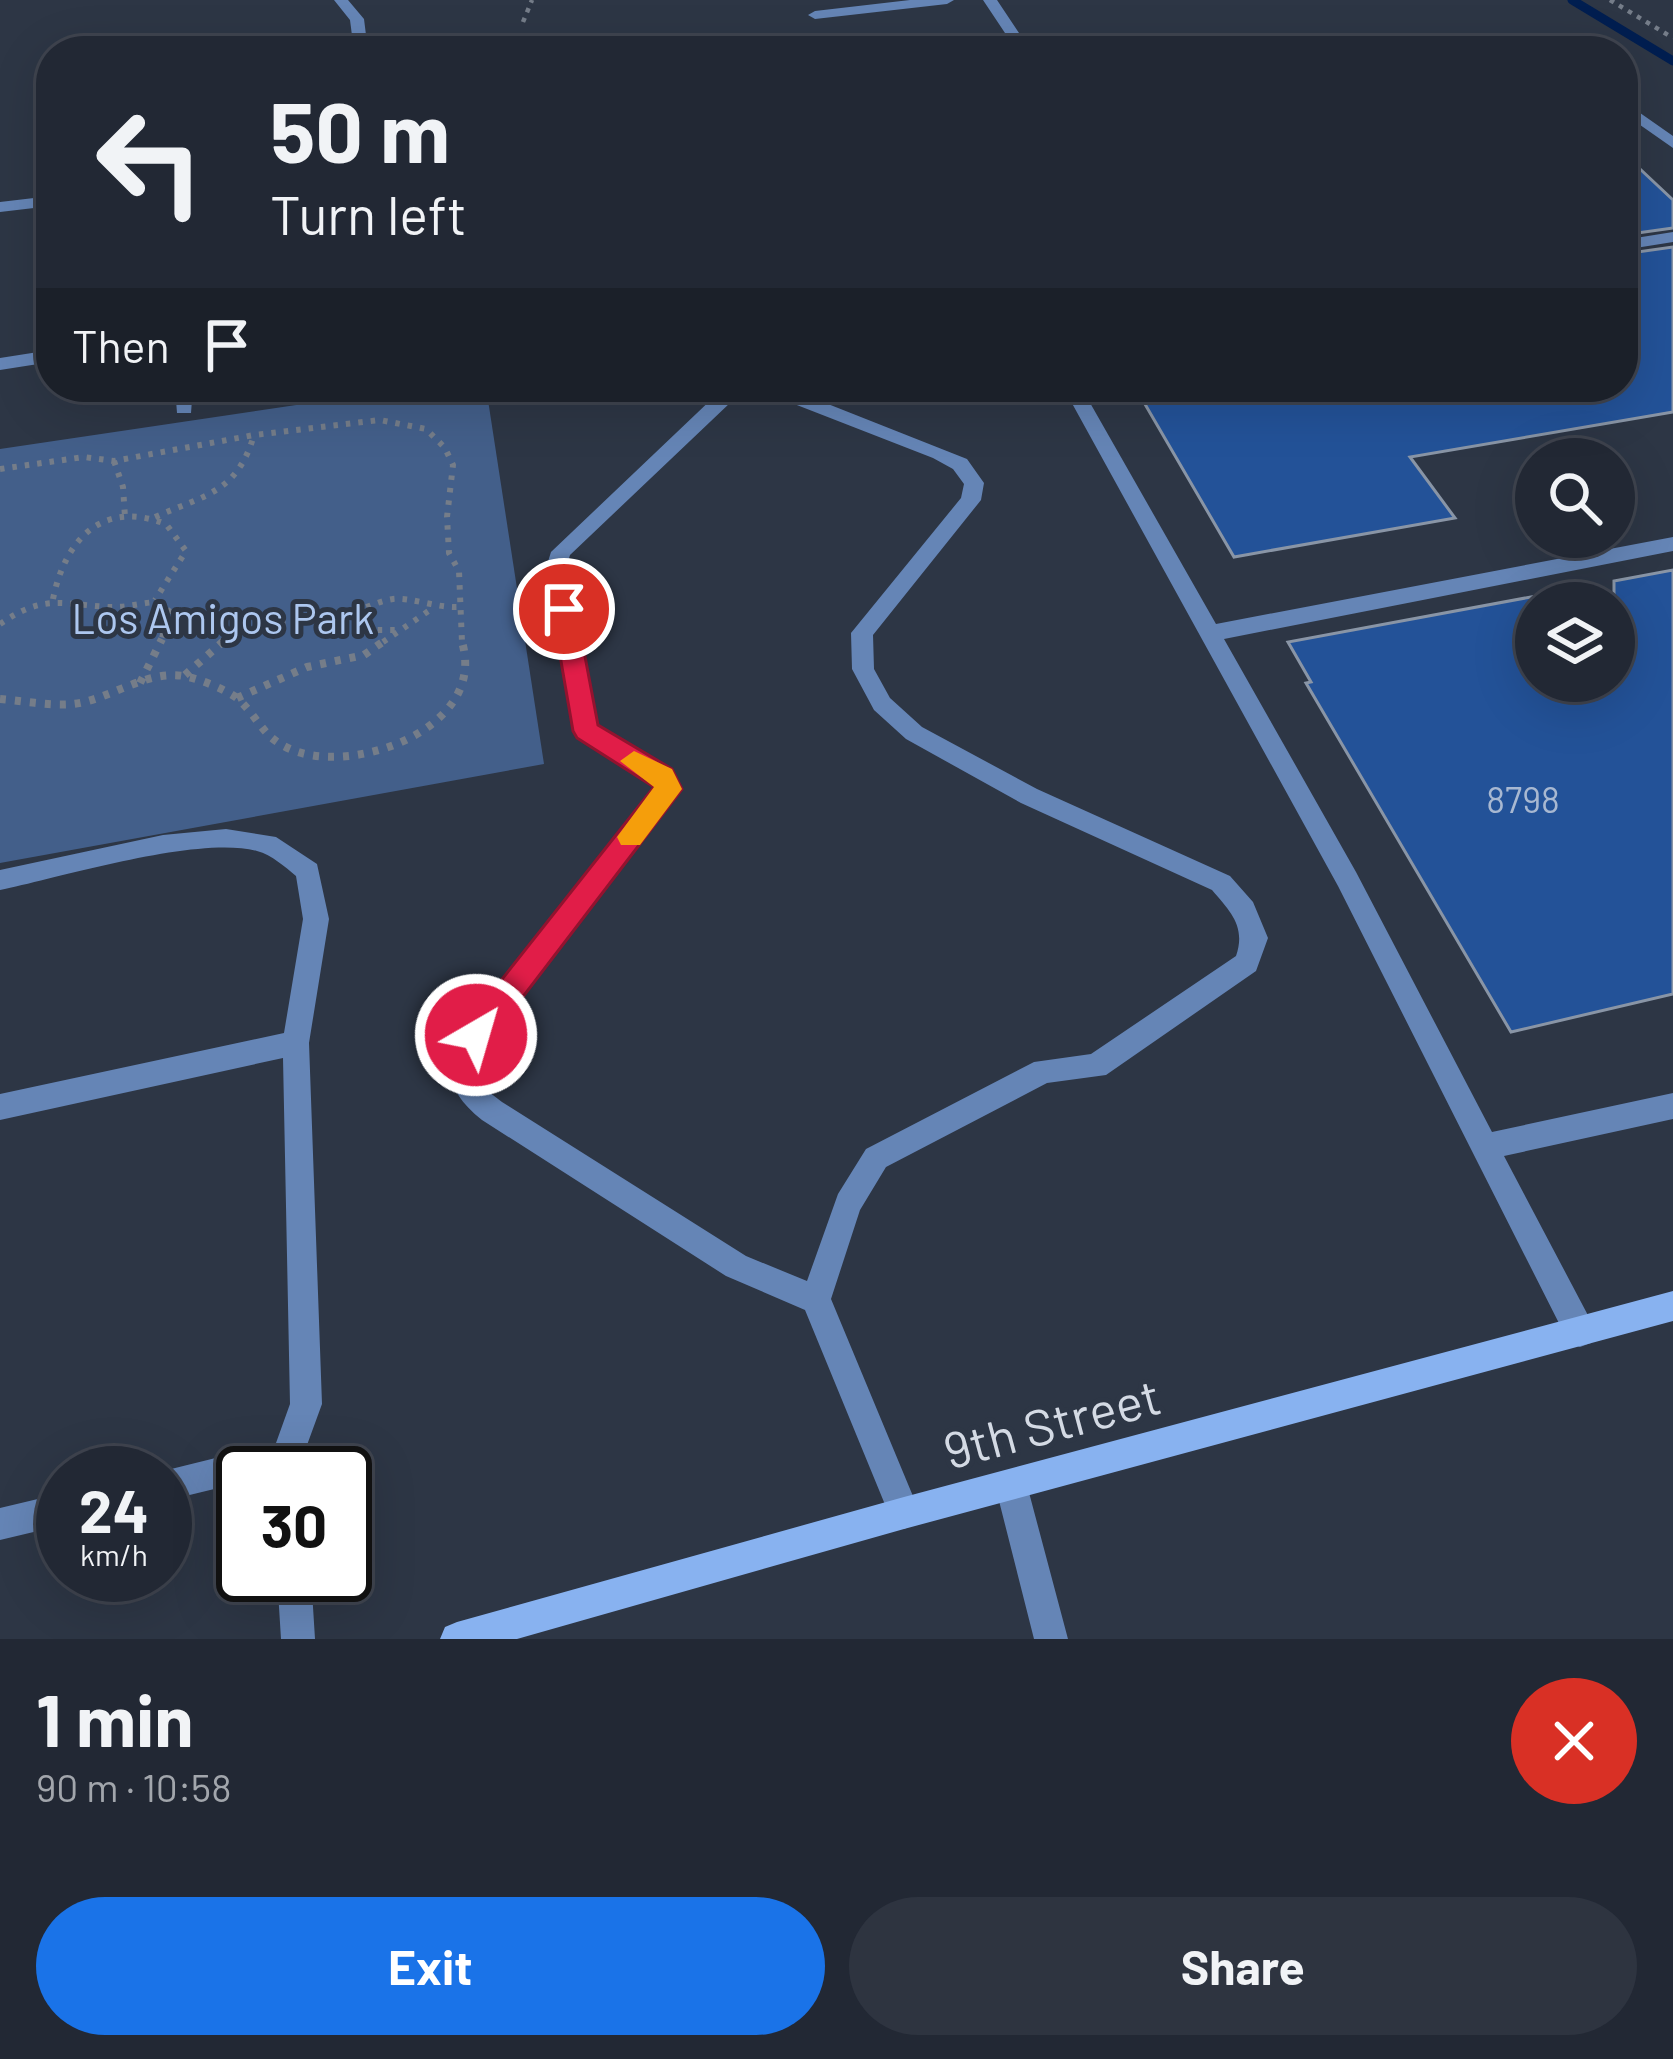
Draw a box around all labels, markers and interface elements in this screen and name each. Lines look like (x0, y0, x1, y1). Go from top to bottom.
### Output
text: 50 m (270, 79, 450, 180)
icon: left (72, 84, 228, 240)
text: Turn left (270, 181, 467, 246)
icon: arrive (194, 312, 260, 378)
text: Then (72, 318, 170, 372)
map controls (1515, 438, 1635, 702)
button: search (1515, 438, 1635, 558)
pin (513, 558, 615, 660)
icon: arrive (531, 576, 597, 642)
button: layers (1515, 582, 1635, 702)
park label: Los Amigos Park (72, 592, 374, 643)
house number: 8798 (1486, 777, 1560, 820)
position arrow (413, 972, 539, 1098)
street label: 9th Street (936, 1363, 1166, 1480)
speed limit sign: 30 (216, 1446, 372, 1602)
text: 24 (79, 1473, 149, 1545)
text: km/h (80, 1536, 148, 1572)
text: 1 min (36, 1675, 194, 1761)
button: close (1511, 1678, 1637, 1804)
text: 90 m · 10:58 (36, 1763, 231, 1810)
button: Exit (36, 1897, 825, 2035)
button: Share (849, 1897, 1637, 2035)

